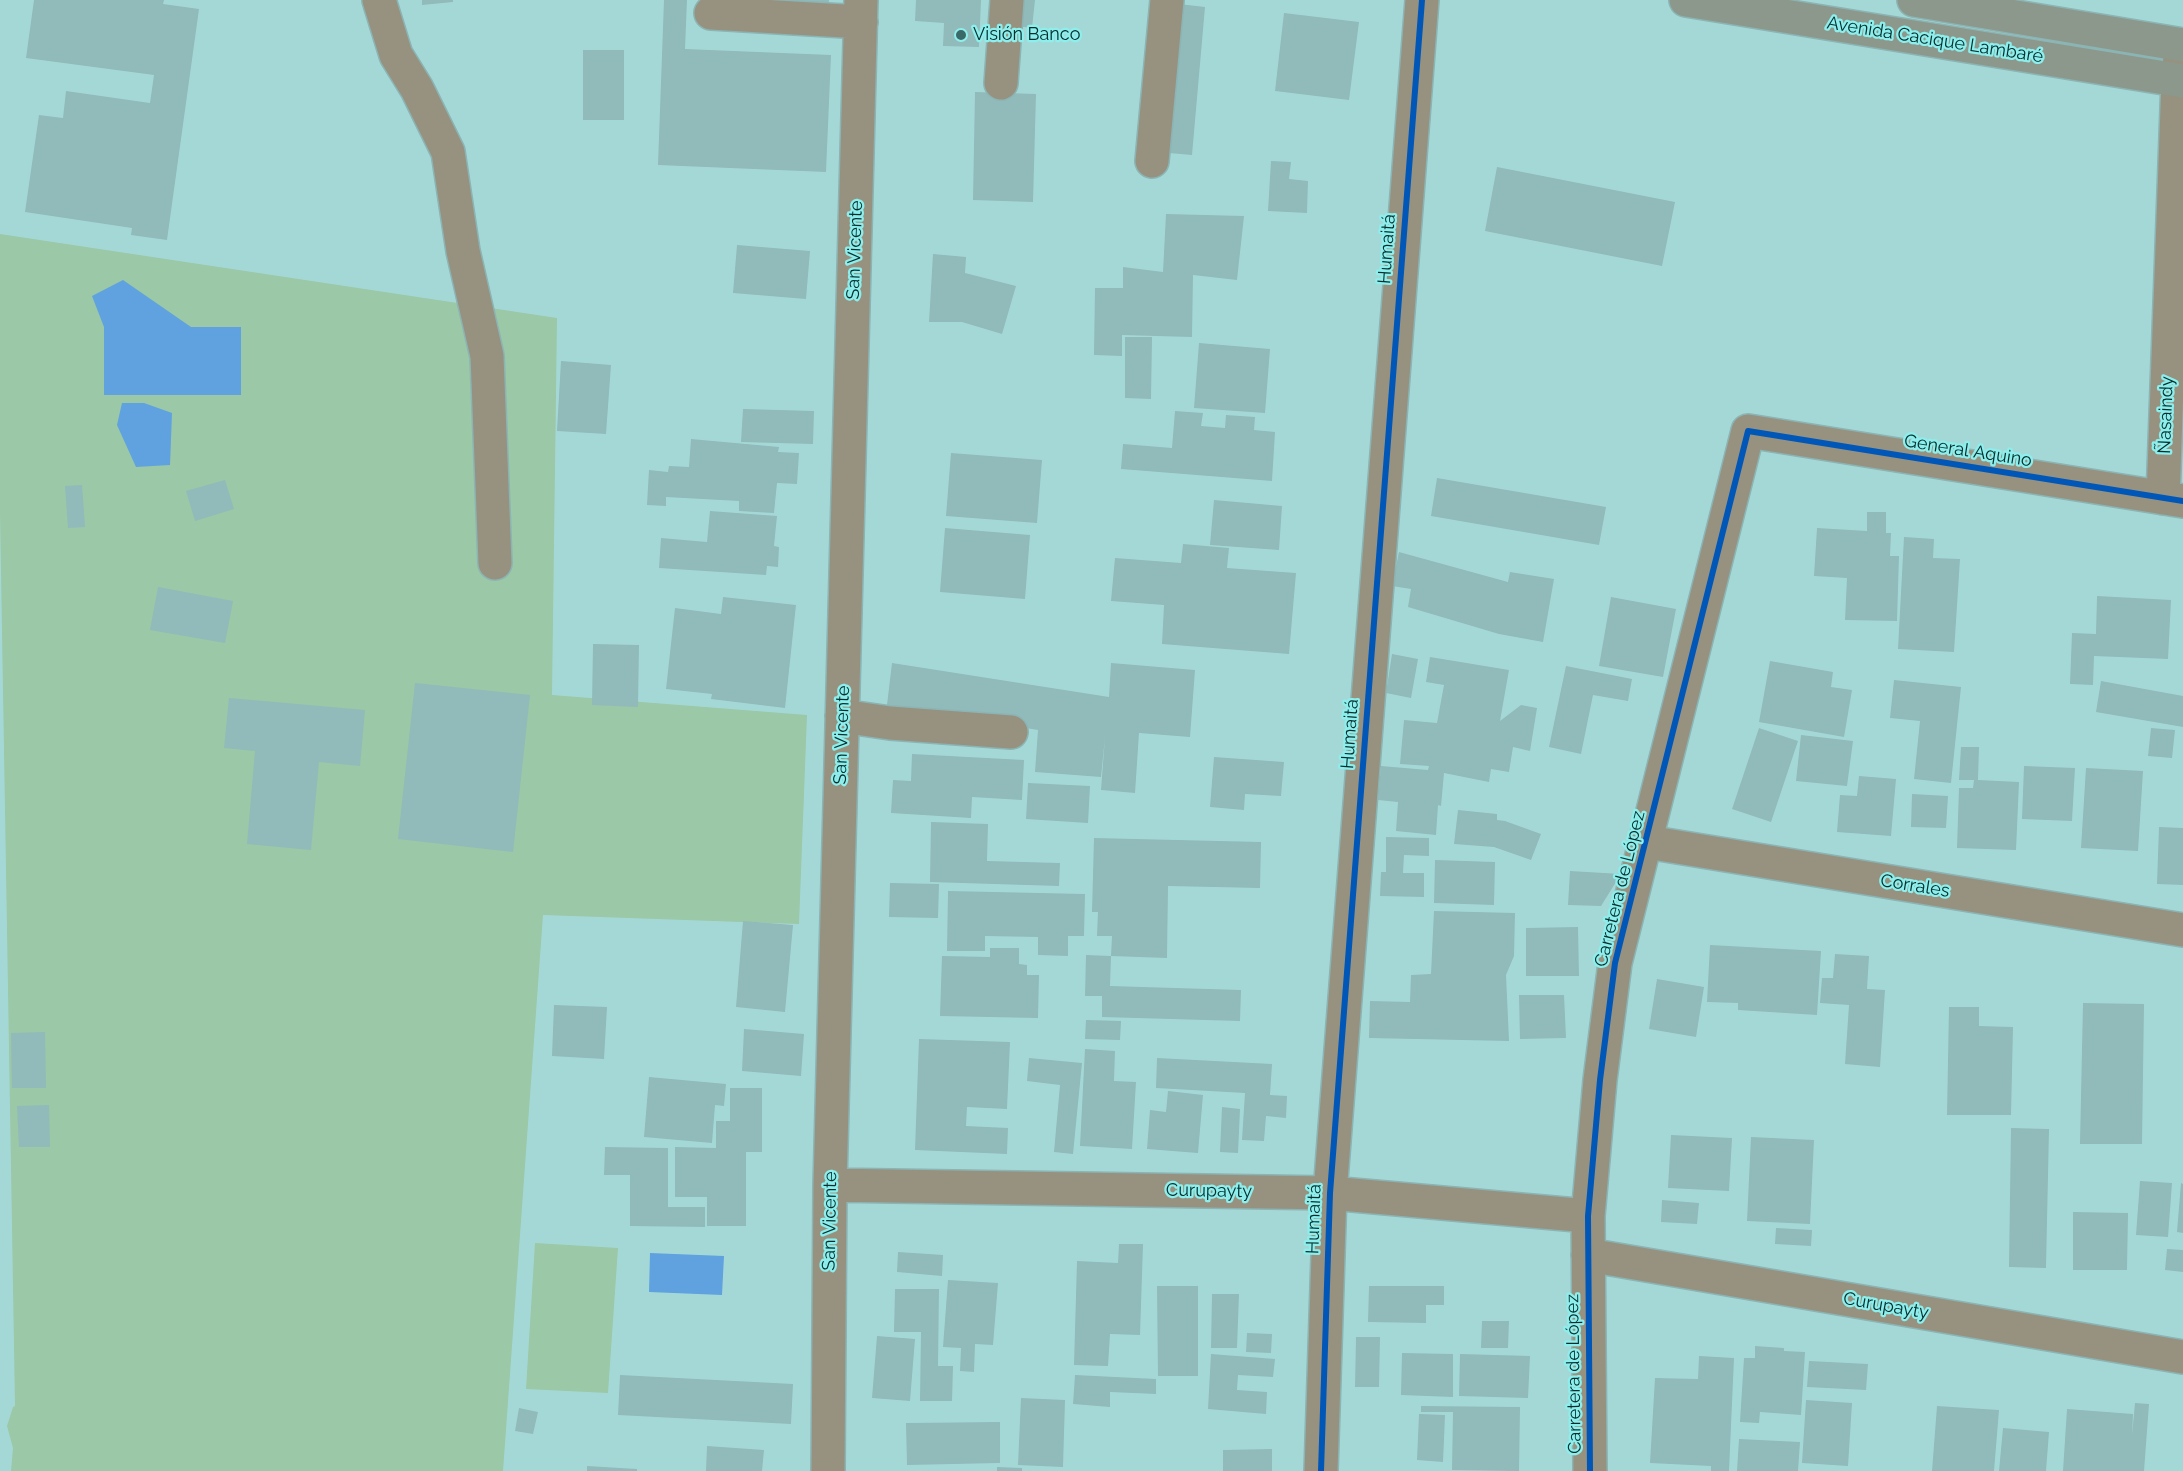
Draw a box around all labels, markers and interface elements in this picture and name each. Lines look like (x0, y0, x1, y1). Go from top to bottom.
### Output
street label: Avenida Cacique Lambaré (1825, 12, 2045, 68)
place label: Visión Banco (973, 24, 1080, 46)
marker: Visión Banco (954, 28, 968, 42)
street label: San Vicente (842, 200, 868, 300)
street label: Humaitá (1374, 213, 1400, 285)
street label: Ñasaindy (2154, 376, 2178, 454)
street label: General Aquino (1903, 430, 2033, 472)
street label: San Vicente (829, 685, 855, 785)
street label: Humaitá (1337, 698, 1363, 770)
street label: Carretera de López (1590, 809, 1650, 969)
street label: Corrales (1879, 870, 1951, 902)
street label: San Vicente (818, 1171, 842, 1271)
street label: Curupayty (1166, 1179, 1252, 1203)
street label: Humaitá (1302, 1184, 1326, 1254)
street label: Curupayty (1842, 1288, 1930, 1324)
street label: Carretera de López (1562, 1294, 1586, 1454)

